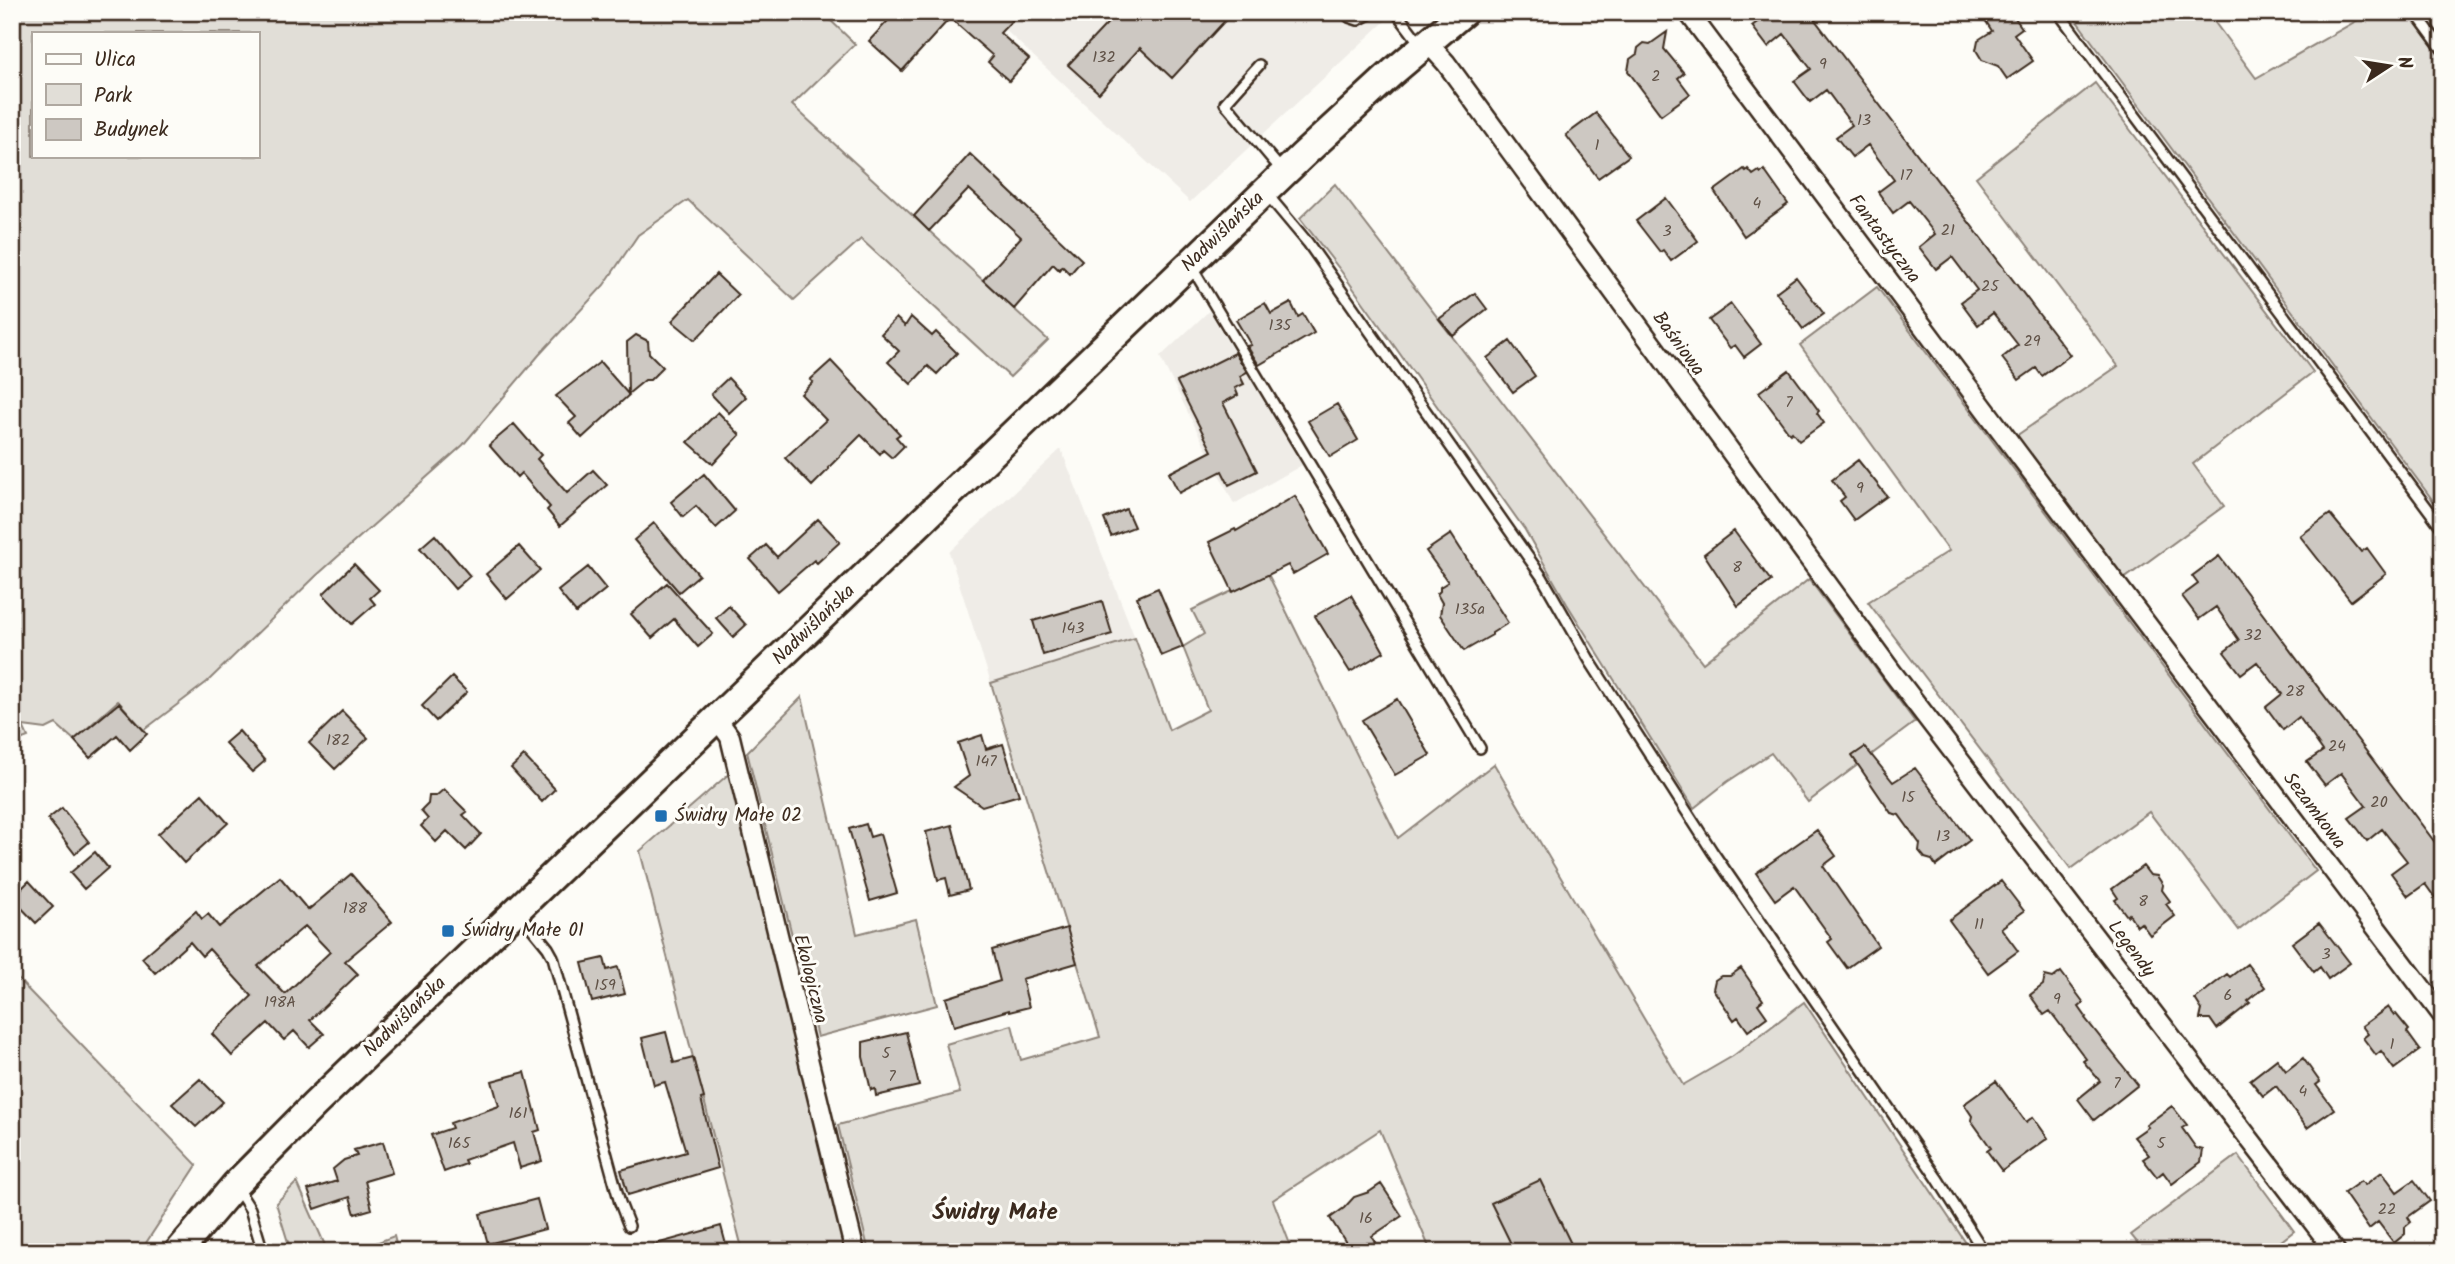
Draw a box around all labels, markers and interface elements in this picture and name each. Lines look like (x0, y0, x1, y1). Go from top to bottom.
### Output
legend (32, 32, 259, 158)
north arrow (2354, 32, 2424, 102)
text: Ulica (94, 44, 136, 77)
house number: 132 (1092, 45, 1116, 70)
house number: 9 (1819, 52, 1827, 77)
text: N (2388, 54, 2420, 72)
house number: 2 (1651, 64, 1661, 89)
text: Park (94, 80, 132, 113)
house number: 13 (1857, 108, 1871, 133)
text: Budynek (94, 114, 168, 147)
house number: 1 (1594, 133, 1600, 158)
house number: 17 (1900, 163, 1913, 188)
street label: Nadwiślańska (1174, 184, 1272, 280)
street label: Fantastyczna (1840, 188, 1928, 290)
house number: 4 (1753, 191, 1762, 216)
house number: 21 (1941, 218, 1955, 243)
house number: 3 (1662, 219, 1672, 244)
house number: 25 (1981, 274, 2000, 299)
street label: Baśniowa (1644, 305, 1712, 383)
house number: 135 (1269, 313, 1293, 338)
house number: 29 (2023, 329, 2041, 354)
house number: 7 (1785, 390, 1793, 415)
house number: 9 (1856, 476, 1864, 501)
house number: 8 (1732, 555, 1742, 580)
street label: Nadwiślańska (765, 577, 863, 673)
house number: 135a (1455, 597, 1485, 622)
house number: 143 (1062, 616, 1084, 641)
house number: 32 (2244, 623, 2262, 648)
house number: 28 (2286, 679, 2305, 704)
house number: 182 (326, 728, 350, 753)
house number: 24 (2328, 734, 2346, 759)
house number: 147 (975, 749, 997, 774)
street label: Sezamkowa (2275, 766, 2353, 856)
house number: 15 (1901, 785, 1916, 810)
house number: 20 (2370, 790, 2388, 815)
place label: Świdry Małe 02 (675, 801, 802, 831)
marker: Świdry Małe 02 (653, 808, 669, 824)
house number: 13 (1936, 824, 1950, 849)
house number: 8 (2138, 889, 2148, 914)
house number: 188 (343, 896, 368, 921)
house number: 11 (1974, 912, 1984, 937)
street label: Legendy (2099, 914, 2163, 985)
place label: Świdry Małe 01 (462, 916, 584, 946)
marker: Świdry Małe 01 (440, 923, 456, 939)
street label: Ekologiczna (784, 931, 836, 1027)
house number: 3 (2321, 942, 2331, 967)
street label: Nadwiślańska (356, 969, 454, 1065)
house number: 159 (594, 973, 616, 998)
house number: 6 (2224, 983, 2232, 1008)
house number: 9 (2053, 987, 2061, 1012)
house number: 198A (264, 990, 296, 1015)
house number: 1 (2389, 1032, 2395, 1057)
house number: 5 (882, 1041, 892, 1066)
house number: 7 (888, 1064, 896, 1089)
house number: 7 (2113, 1071, 2121, 1096)
house number: 4 (2299, 1079, 2308, 1104)
house number: 161 (509, 1101, 527, 1126)
house number: 165 (448, 1131, 472, 1156)
house number: 5 (2157, 1131, 2167, 1156)
district label: Świdry Małe (932, 1195, 1058, 1231)
house number: 22 (2378, 1197, 2396, 1222)
house number: 16 (1359, 1206, 1373, 1231)

